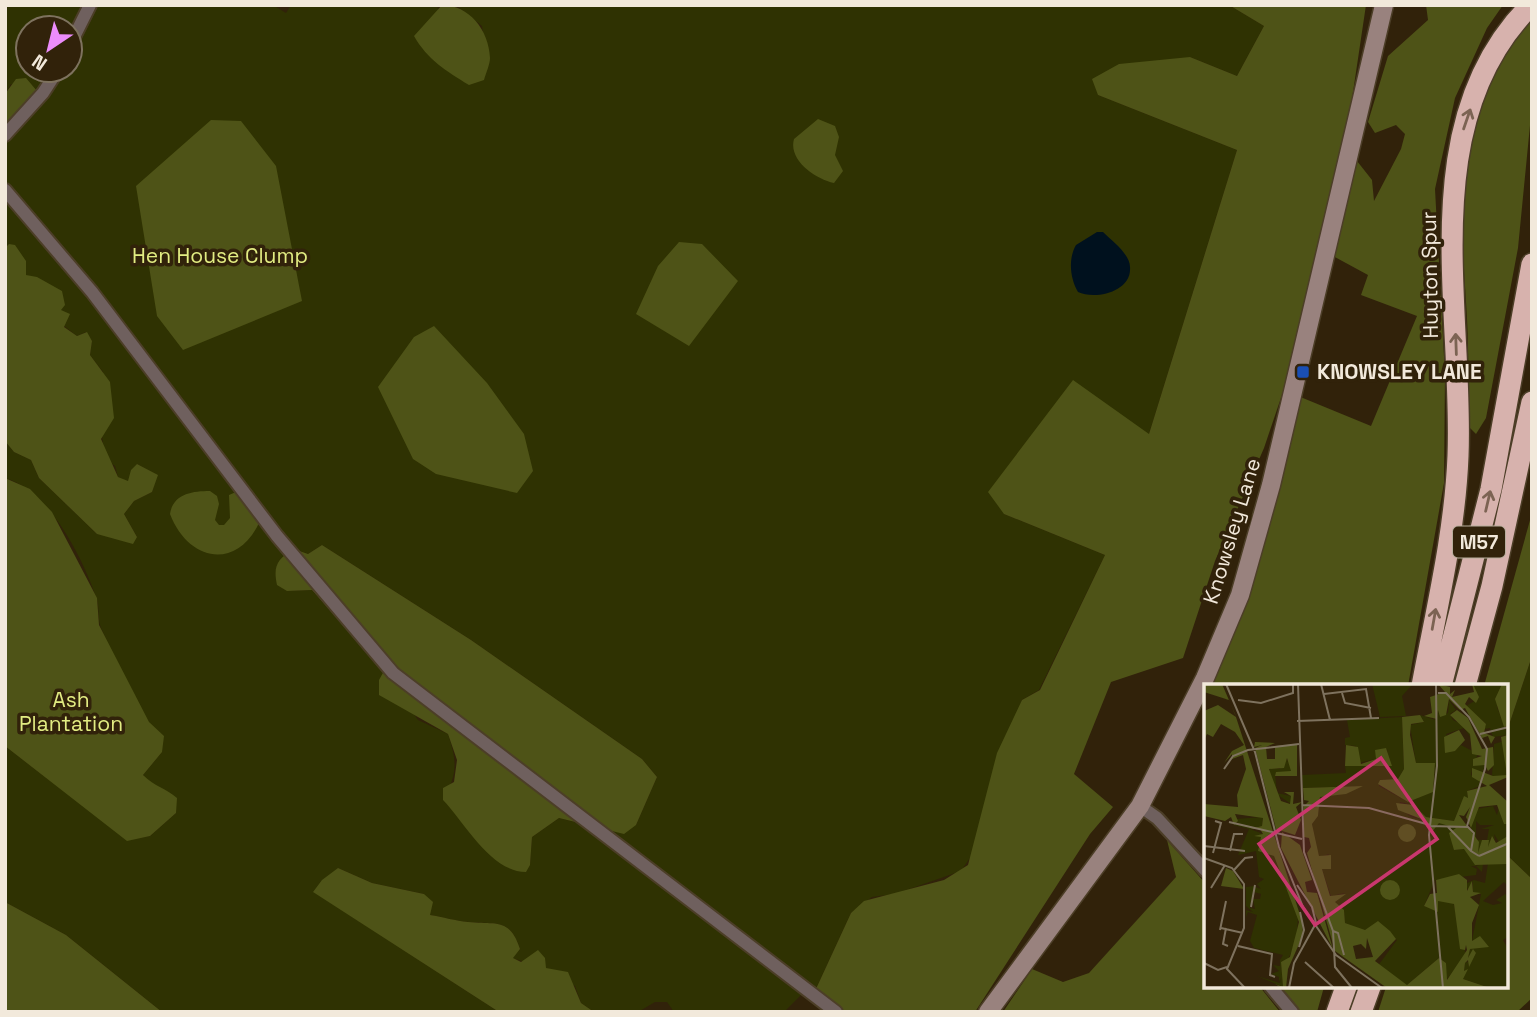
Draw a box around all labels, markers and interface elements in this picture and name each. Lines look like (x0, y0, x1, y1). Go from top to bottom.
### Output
north arrow (14, 14, 84, 84)
text: N (27, 49, 52, 76)
one-way arrow (1462, 108, 1474, 130)
street label: Huyton Spur (1415, 211, 1444, 339)
park label: Hen House Clump (132, 242, 308, 269)
one-way arrow (1450, 333, 1463, 356)
place label: KNOWSLEY LANE (1317, 358, 1482, 385)
marker: KNOWSLEY LANE (1295, 364, 1311, 380)
street label: Knowsley Lane (1197, 455, 1266, 607)
one-way arrow (1482, 490, 1495, 513)
road number: M57 (1453, 526, 1505, 558)
one-way arrow (1428, 608, 1442, 631)
inset map (1204, 684, 1509, 989)
park label: Ash Plantation (19, 686, 123, 737)

